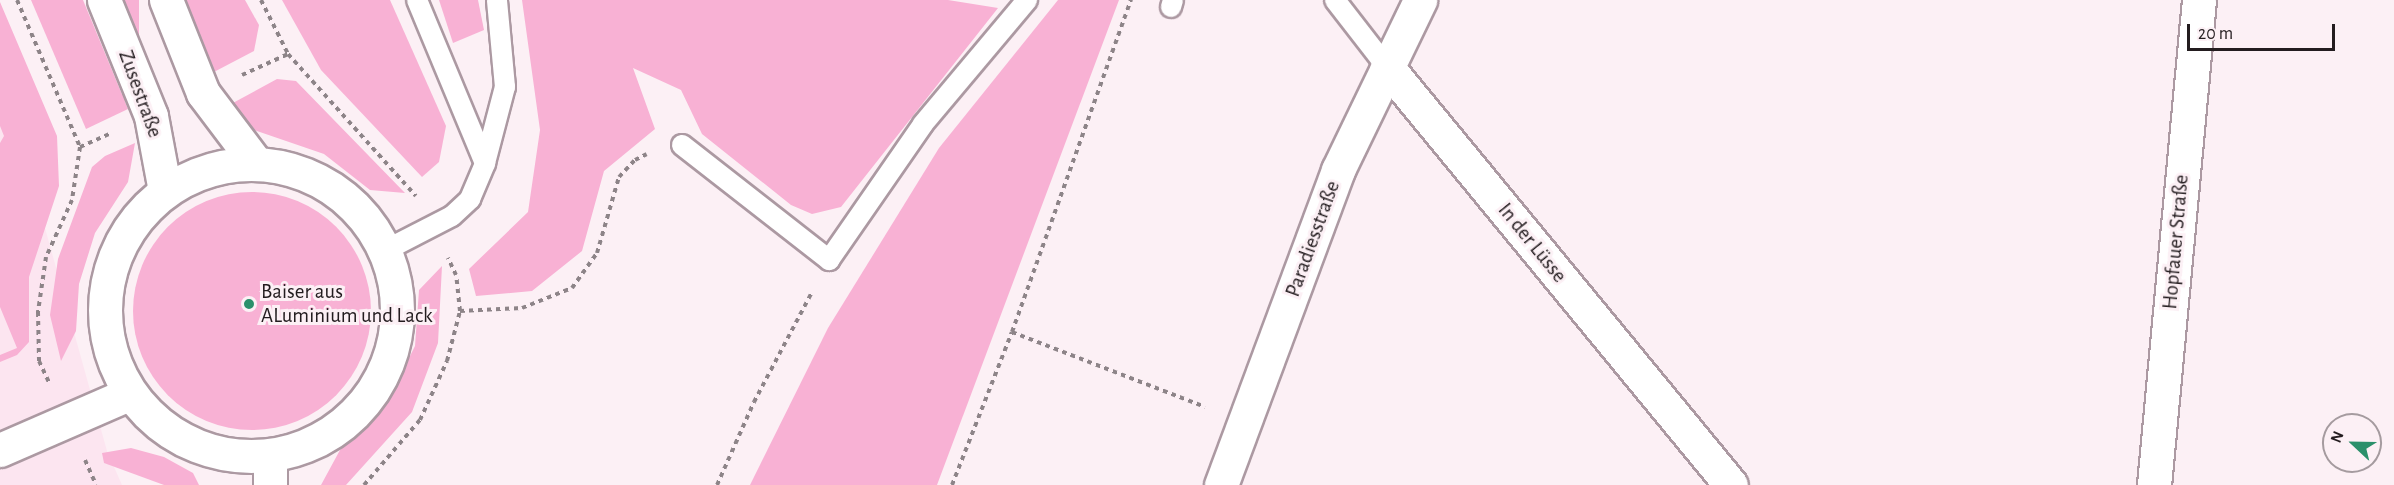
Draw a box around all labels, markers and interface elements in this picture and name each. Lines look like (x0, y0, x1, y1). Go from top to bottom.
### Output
scale bar (2190, 12, 2338, 50)
text: 20 m (2198, 25, 2233, 43)
street label: Zusestraße (113, 47, 167, 141)
street label: Hopfauer Straße (2158, 174, 2194, 310)
street label: Paradiesstraße (1280, 178, 1346, 300)
street label: In der Lüsse (1492, 198, 1572, 288)
place label: Baiser aus ALuminium und Lack (261, 279, 433, 329)
marker: Baiser aus ALuminium und Lack (242, 297, 256, 311)
north arrow (2322, 413, 2382, 473)
text: N (2328, 429, 2347, 445)

